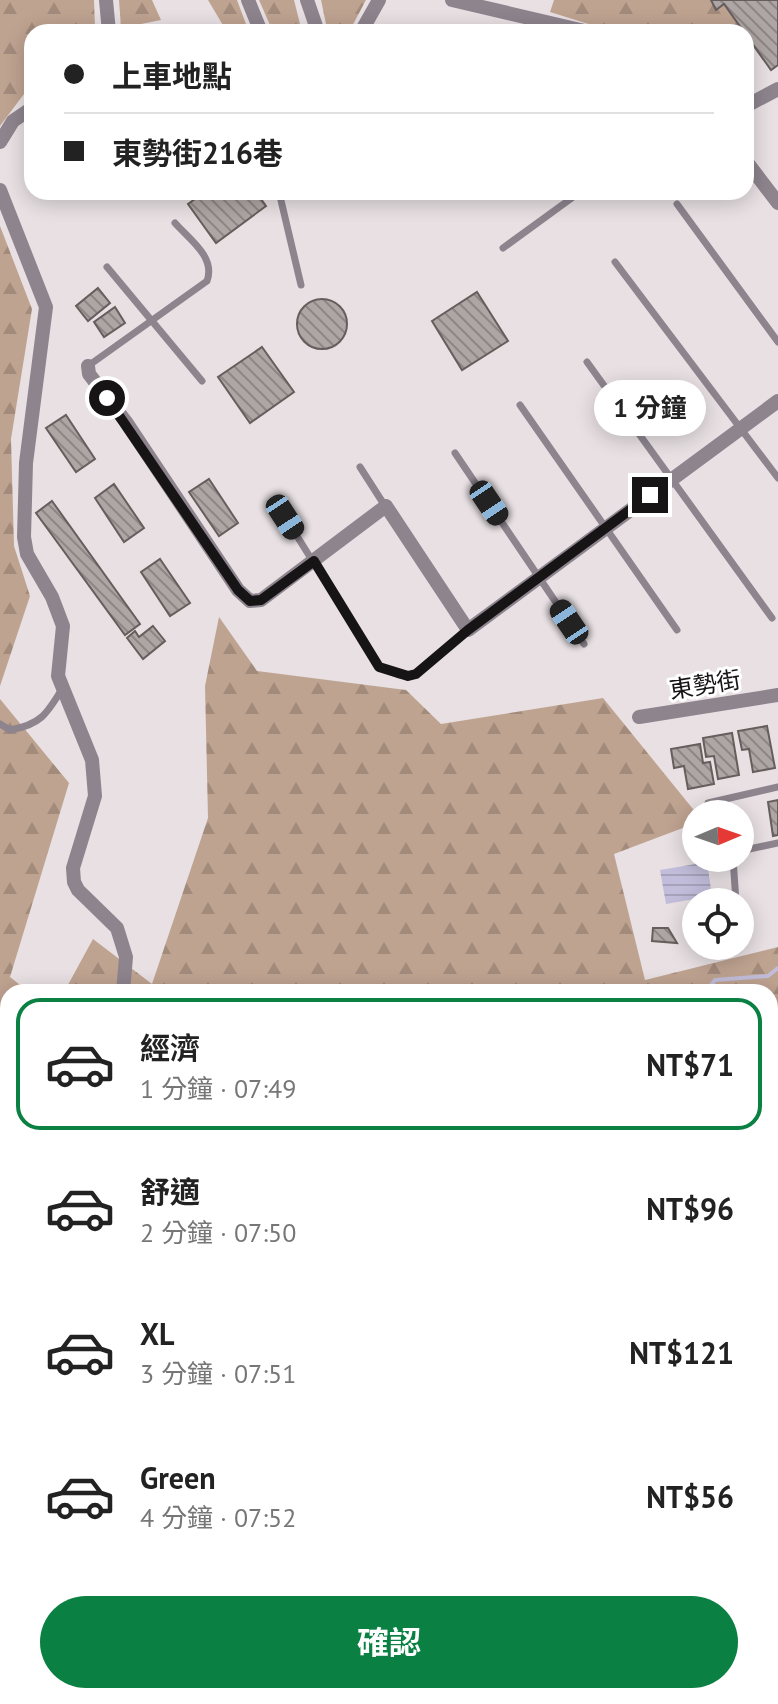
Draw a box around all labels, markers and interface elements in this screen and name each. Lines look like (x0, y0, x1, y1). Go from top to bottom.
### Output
text: 上車地點 (112, 56, 232, 95)
text: 東勢街216巷 (112, 133, 283, 172)
callout: 1 分鐘 (594, 379, 706, 435)
route start (89, 380, 125, 416)
text: 1 分鐘 (613, 391, 687, 424)
car (466, 476, 512, 530)
route end (632, 477, 668, 513)
car (262, 490, 308, 544)
car (546, 595, 592, 649)
street label: 東勢街 (667, 664, 743, 705)
north arrow (682, 800, 754, 872)
map controls (682, 800, 754, 960)
button: locate (682, 888, 754, 960)
icon: car (44, 1028, 116, 1100)
text: 經濟 (140, 1028, 200, 1067)
text: NT$71 (646, 1045, 734, 1084)
text: 1 分鐘 · 07:49 (140, 1072, 296, 1105)
icon: car (44, 1172, 116, 1244)
text: 舒適 (140, 1172, 200, 1211)
text: NT$96 (646, 1189, 734, 1228)
text: 2 分鐘 · 07:50 (140, 1216, 296, 1249)
text: XL (140, 1314, 174, 1353)
icon: car (44, 1316, 116, 1388)
text: NT$121 (629, 1333, 734, 1372)
text: 3 分鐘 · 07:51 (140, 1357, 296, 1390)
text: Green (140, 1458, 215, 1497)
icon: car (44, 1460, 116, 1532)
text: NT$56 (646, 1477, 734, 1516)
text: 4 分鐘 · 07:52 (140, 1501, 296, 1534)
button: 確認 (40, 1596, 738, 1688)

